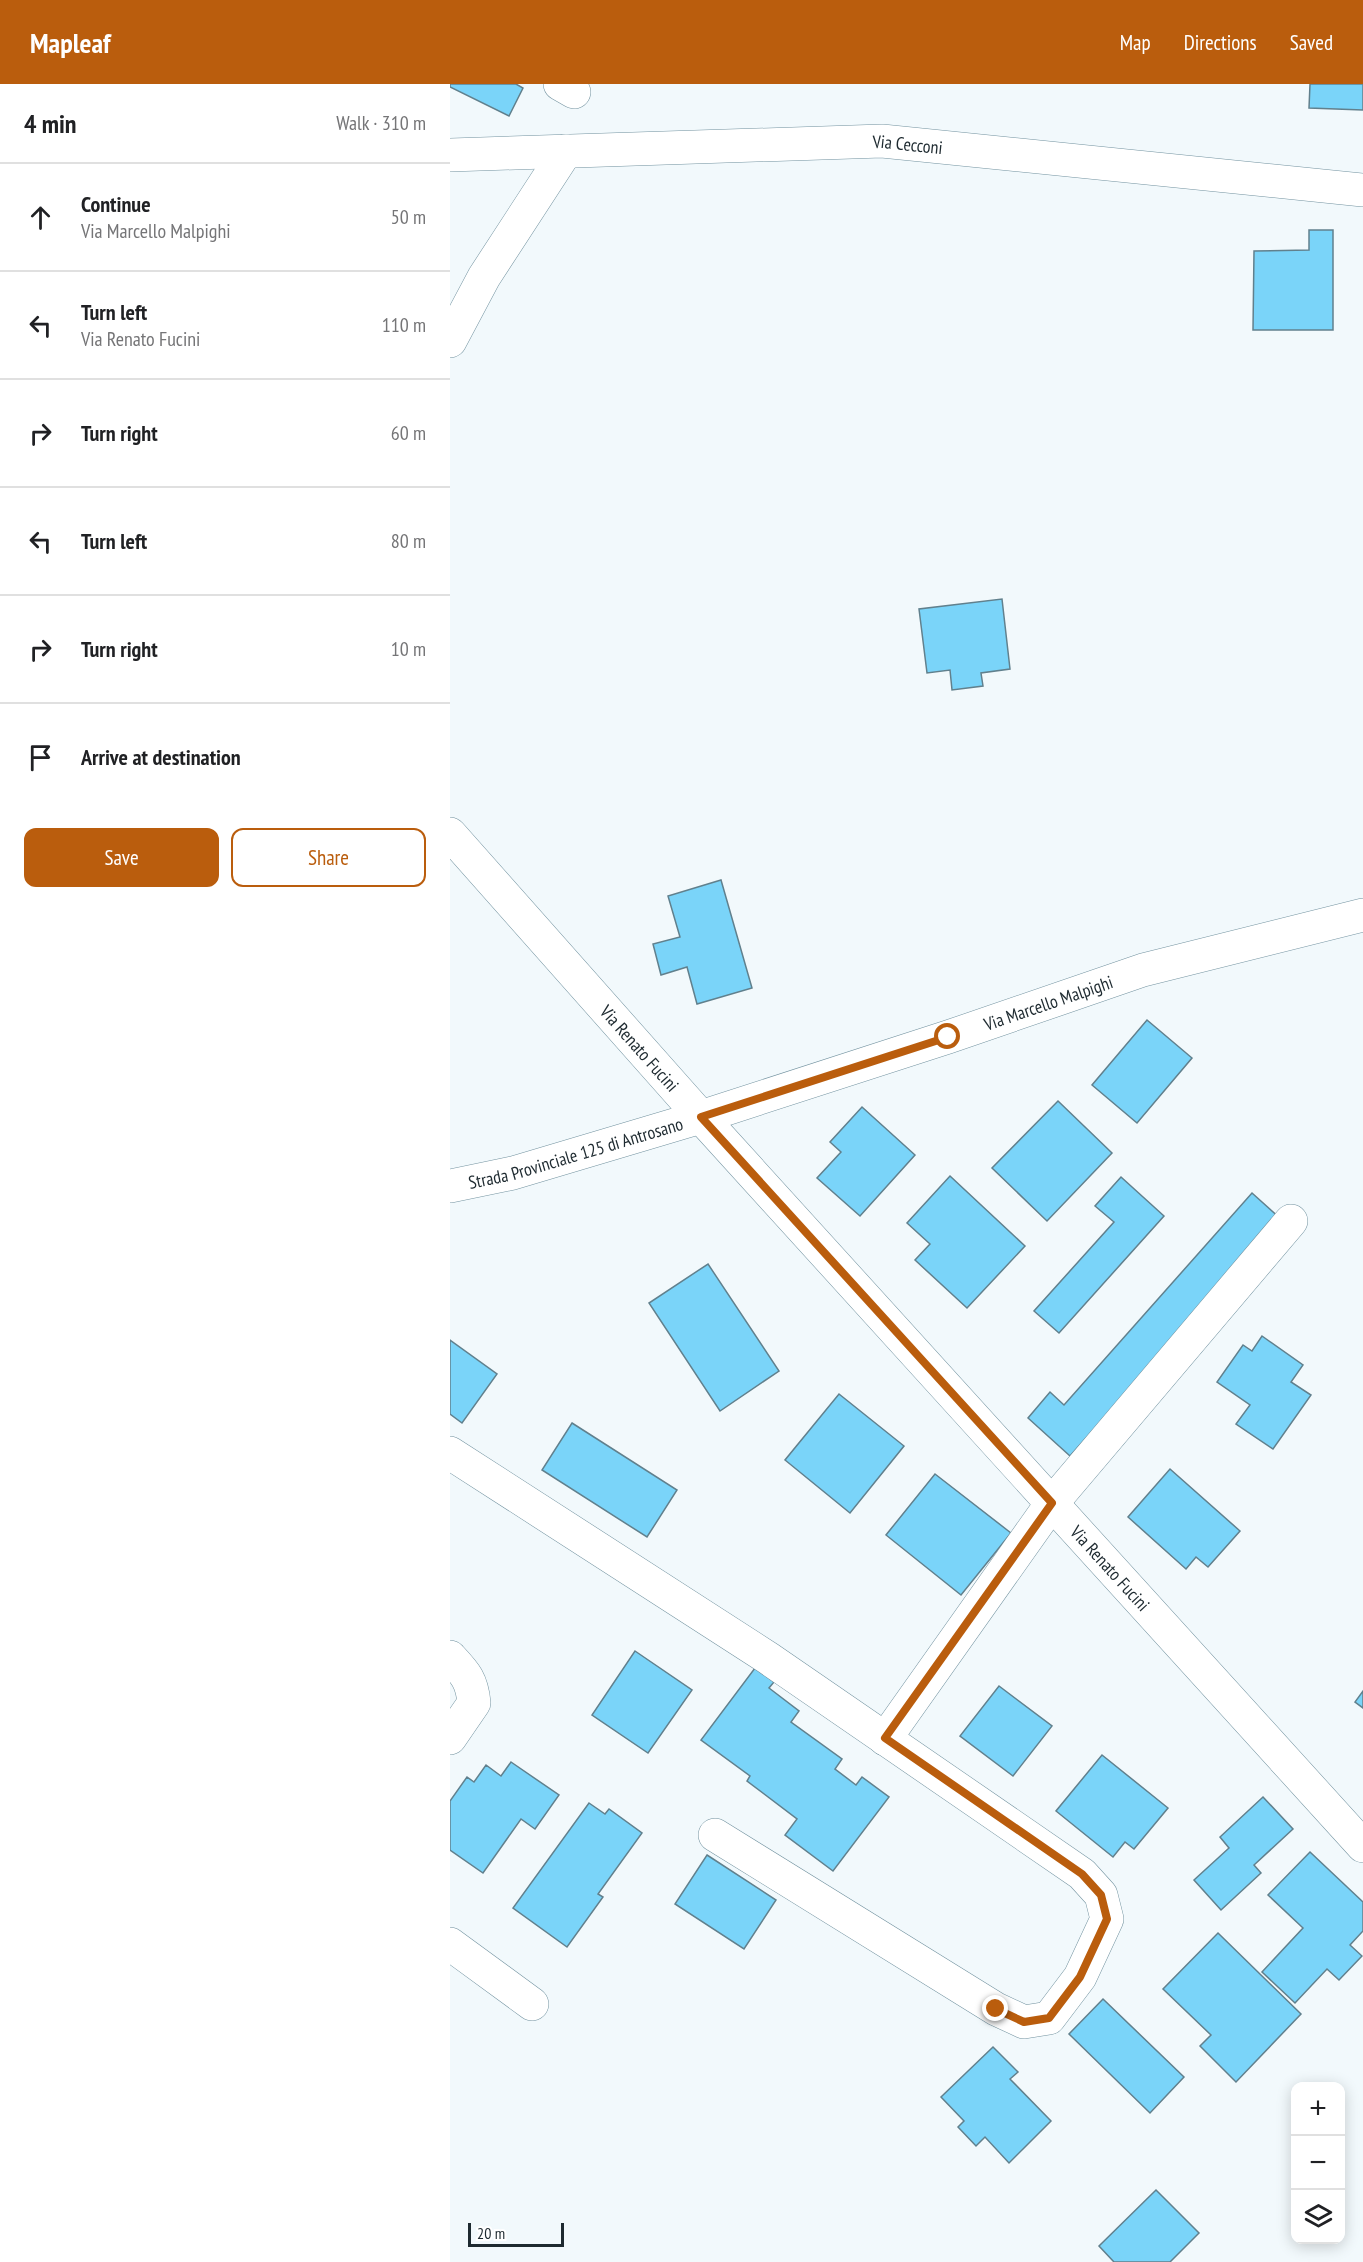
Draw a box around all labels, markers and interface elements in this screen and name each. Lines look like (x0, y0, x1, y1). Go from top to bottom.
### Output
text: Mapleaf (30, 24, 111, 61)
text: Map (1120, 29, 1151, 56)
text: Directions (1184, 29, 1257, 56)
text: Saved (1290, 29, 1333, 56)
text: 4 min (24, 107, 77, 140)
text: Walk · 310 m (336, 110, 426, 136)
street label: Via Cecconi (871, 129, 944, 159)
text: Continue (81, 190, 151, 218)
icon: ahead (24, 201, 57, 234)
text: 50 m (391, 204, 426, 230)
text: Via Marcello Malpighi (81, 218, 231, 244)
text: Turn left (81, 298, 147, 326)
icon: left (24, 309, 57, 342)
text: 110 m (382, 312, 426, 338)
text: Via Renato Fucini (81, 326, 200, 352)
icon: right (24, 417, 57, 450)
text: Turn right (81, 419, 158, 447)
text: 60 m (391, 420, 426, 446)
icon: left (24, 525, 57, 558)
text: Turn left (81, 527, 147, 555)
text: 80 m (391, 528, 426, 554)
icon: right (24, 633, 57, 666)
text: Turn right (81, 635, 158, 663)
text: 10 m (391, 636, 426, 662)
icon: arrive (24, 741, 57, 774)
text: Arrive at destination (81, 743, 241, 771)
button: Save (24, 828, 219, 887)
button: Share (231, 828, 426, 887)
street label: Via Marcello Malpighi (980, 970, 1116, 1036)
street label: Via Renato Fucini (595, 999, 684, 1096)
route start (934, 1023, 960, 1049)
street label: Strada Provinciale 125 di Antrosano (466, 1111, 686, 1193)
street label: Via Renato Fucini (1065, 1520, 1155, 1615)
route end (982, 1995, 1008, 2021)
map controls (1291, 2082, 1345, 2244)
button: + (1291, 2082, 1345, 2136)
button: − (1291, 2136, 1345, 2190)
button: layers (1291, 2190, 1345, 2244)
scale bar (468, 2220, 564, 2248)
text: 20 m (477, 2223, 505, 2243)

